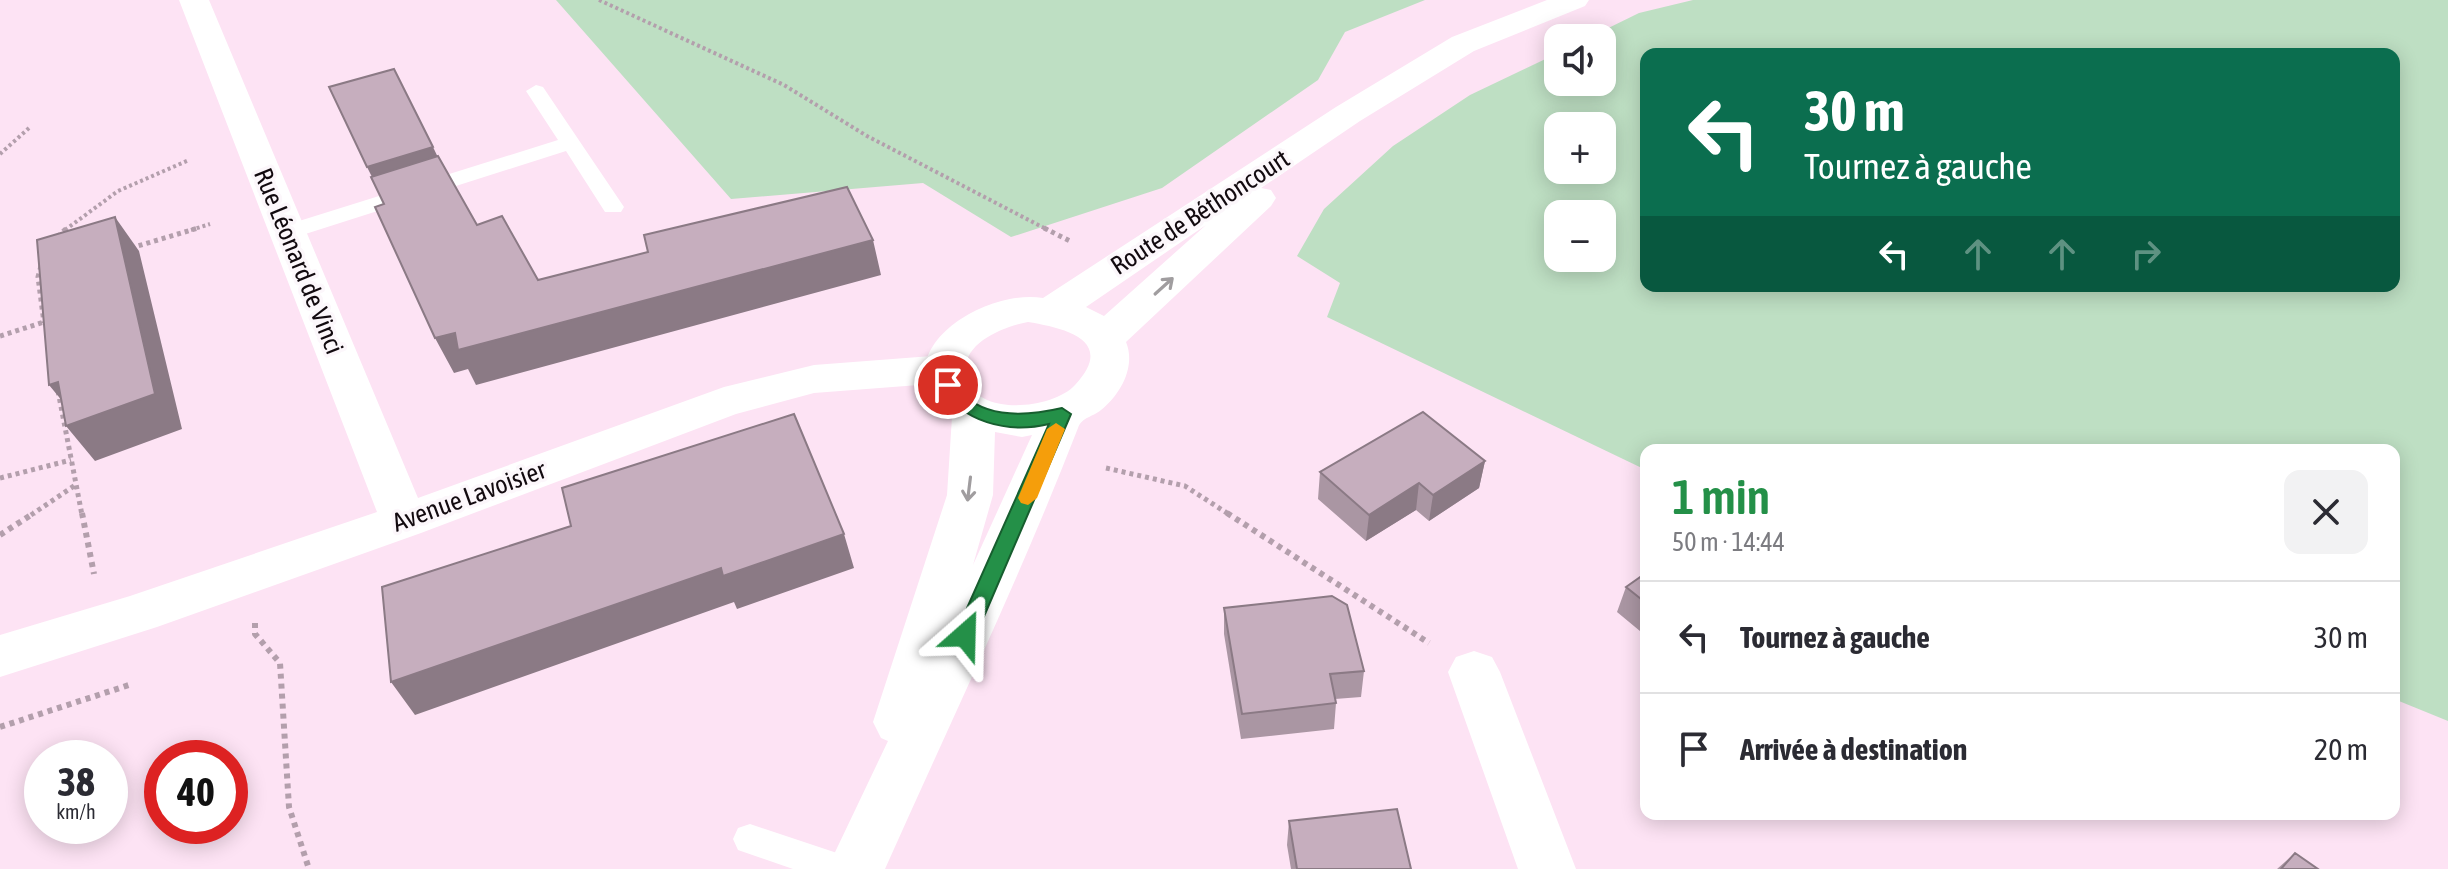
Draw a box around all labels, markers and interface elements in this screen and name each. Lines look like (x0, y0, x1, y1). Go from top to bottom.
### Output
map controls (1544, 24, 1616, 272)
button: sound (1544, 24, 1616, 96)
text: 30 m (1804, 79, 1905, 143)
icon: left (1672, 80, 1776, 184)
button: + (1544, 112, 1616, 184)
street label: Route de Béthoncourt (1105, 143, 1295, 281)
text: Tournez à gauche (1804, 145, 2032, 187)
street label: Rue Léonard de Vinci (248, 164, 350, 358)
button: − (1544, 200, 1616, 272)
icon: left (1872, 232, 1916, 276)
icon: ahead (1956, 232, 2000, 276)
icon: ahead (2040, 232, 2084, 276)
icon: right (2124, 232, 2168, 276)
one-way arrow (1153, 278, 1173, 296)
pin (914, 351, 982, 419)
icon: arrive (926, 363, 970, 407)
street label: Avenue Lavoisier (388, 454, 550, 538)
text: 1 min (1672, 469, 1770, 524)
button: close (2284, 470, 2368, 554)
one-way arrow (961, 476, 976, 501)
text: 50 m · 14:44 (1672, 527, 1785, 557)
position arrow (923, 593, 1007, 677)
icon: left (1672, 615, 1716, 659)
text: Tournez à gauche (1740, 620, 1930, 654)
text: 30 m (2314, 620, 2368, 654)
icon: arrive (1672, 727, 1716, 771)
text: Arrivée à destination (1740, 732, 1967, 766)
text: 20 m (2314, 732, 2368, 766)
speed limit sign: 40 (144, 740, 248, 844)
text: 38 (57, 759, 95, 804)
text: km/h (56, 800, 96, 823)

